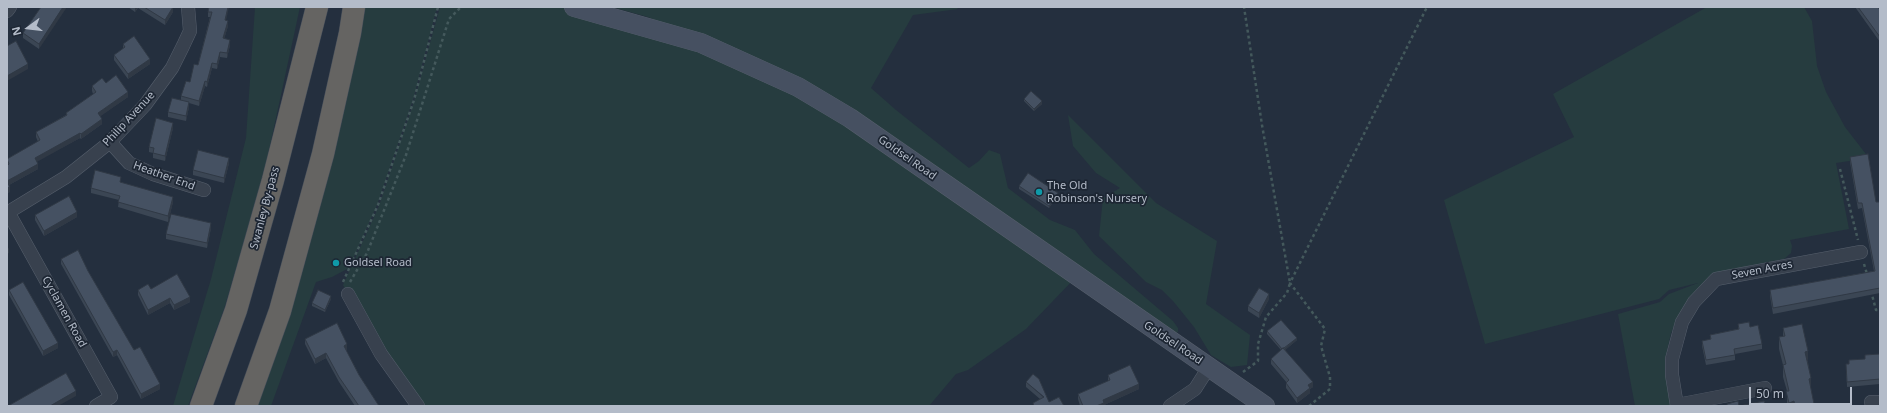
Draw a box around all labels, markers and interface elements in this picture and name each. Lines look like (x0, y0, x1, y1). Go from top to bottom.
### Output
north arrow (8, 8, 48, 48)
text: N (8, 25, 24, 38)
street label: Philip Avenue (100, 89, 158, 149)
street label: Goldsel Road (875, 133, 939, 183)
street label: Heather End (131, 159, 197, 193)
street label: Swanley By-pass (248, 165, 282, 251)
place label: The Old Robinson's Nursery (1047, 179, 1147, 205)
marker: The Old Robinson's Nursery (1034, 187, 1044, 197)
place label: Goldsel Road (344, 256, 412, 270)
marker: Goldsel Road (331, 258, 341, 268)
street label: Seven Acres (1731, 258, 1793, 282)
street label: Cyclamen Road (39, 274, 89, 350)
street label: Goldsel Road (1141, 319, 1205, 367)
scale bar (1751, 379, 1854, 405)
text: 50 m (1756, 385, 1784, 402)

